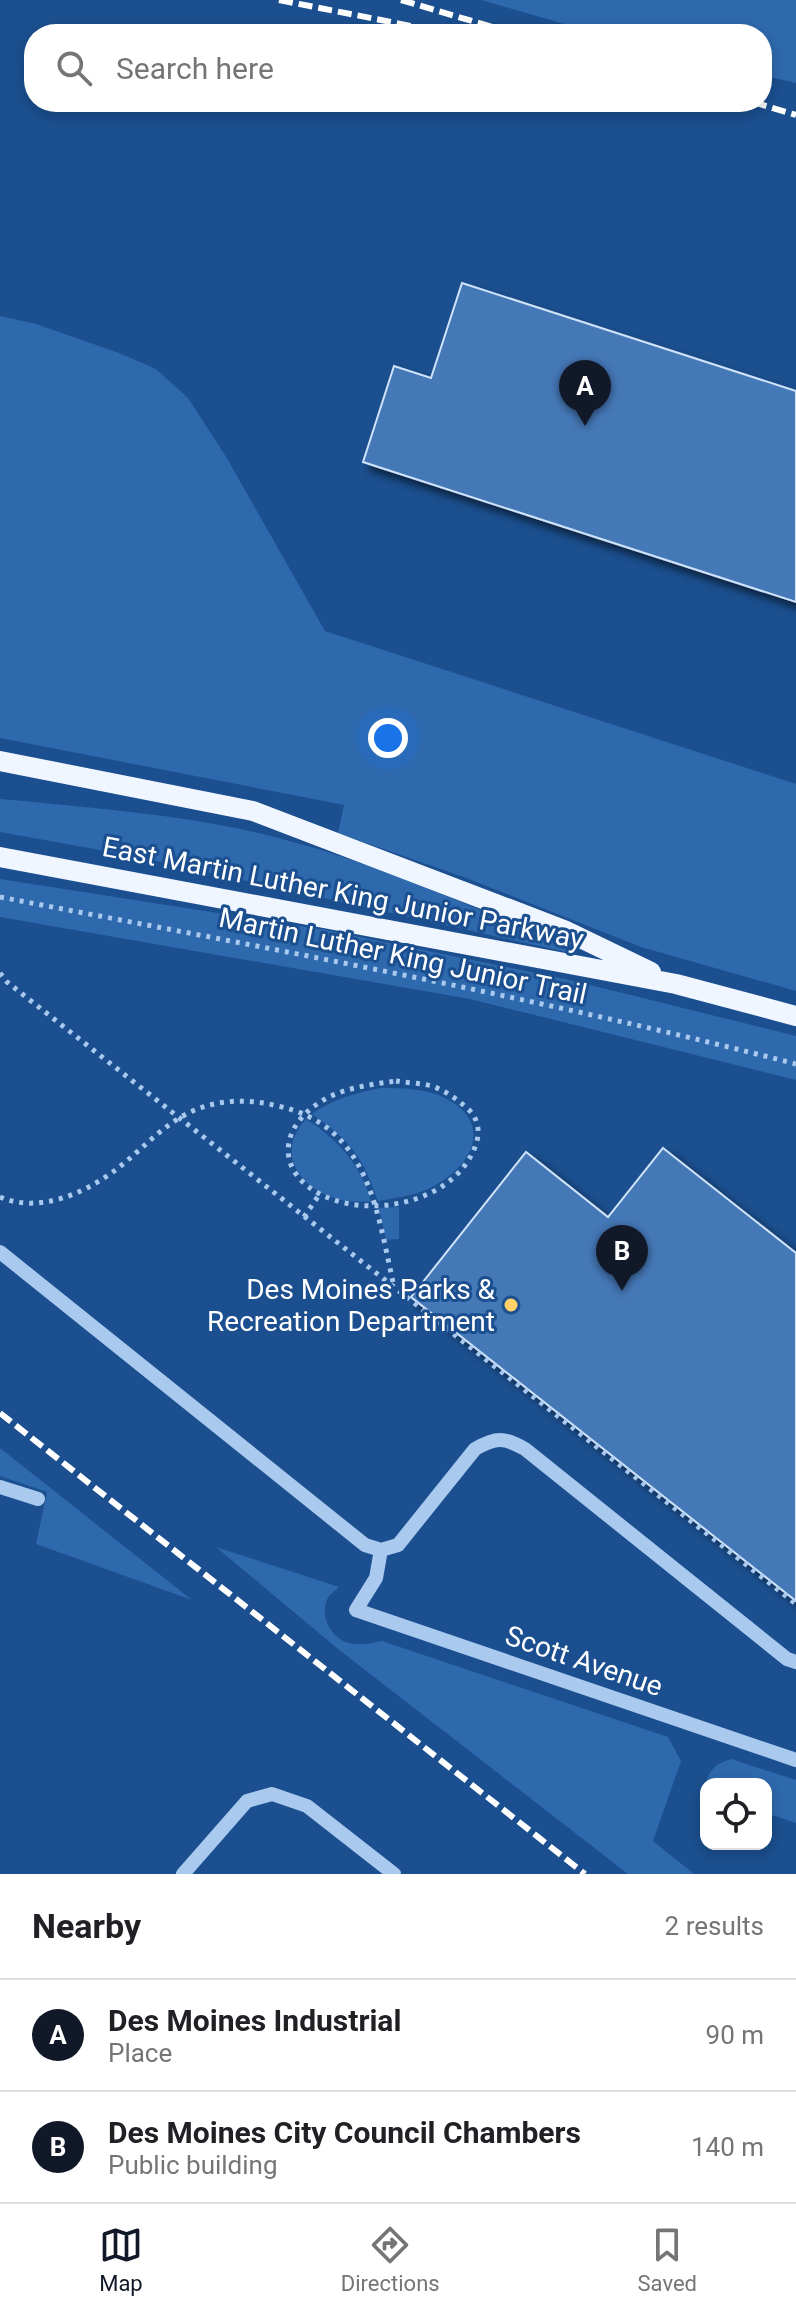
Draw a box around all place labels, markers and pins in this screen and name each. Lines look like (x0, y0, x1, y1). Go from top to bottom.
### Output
pin: A (559, 360, 611, 426)
pin: B (596, 1225, 648, 1291)
place label: Des Moines Parks & Recreation Department (207, 1273, 496, 1338)
marker: Des Moines Parks & Recreation Department (502, 1296, 520, 1314)

